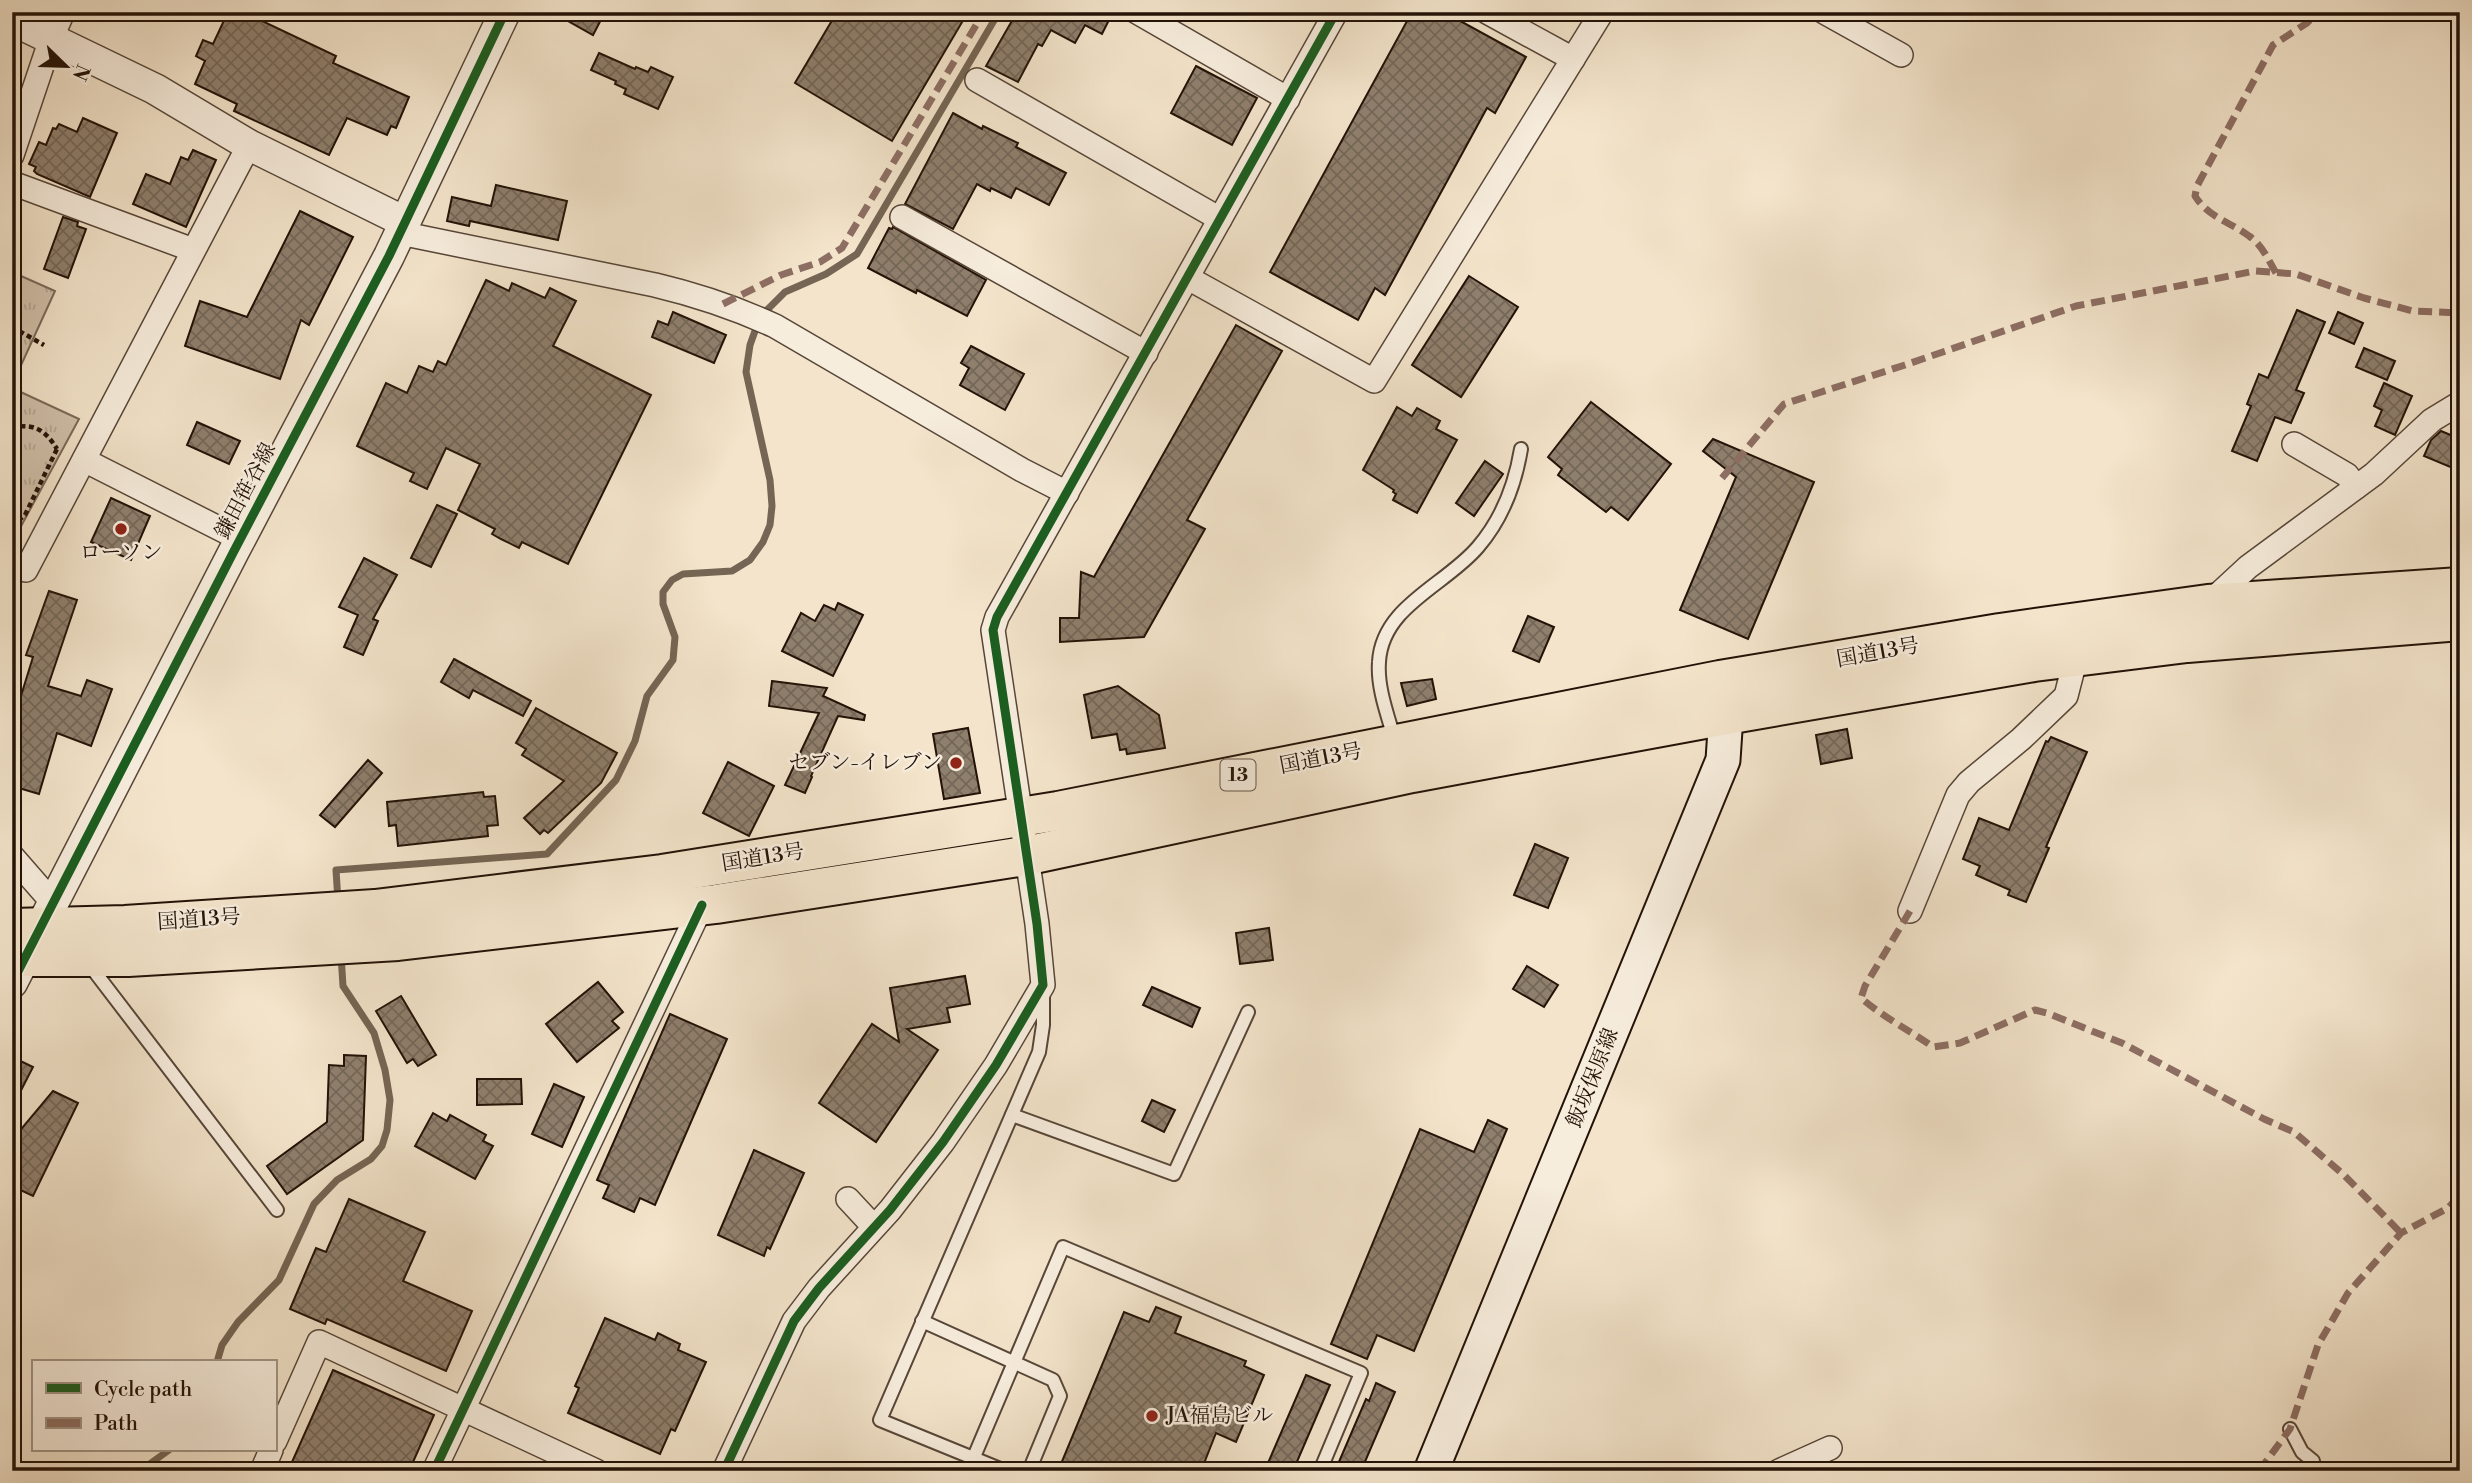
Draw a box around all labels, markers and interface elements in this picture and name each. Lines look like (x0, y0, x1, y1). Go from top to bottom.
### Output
north arrow (32, 32, 102, 102)
text: N (67, 61, 95, 84)
street label: 鎌田笹谷線 (210, 439, 282, 543)
marker: ローソン (113, 521, 129, 537)
place label: ローソン (79, 540, 163, 566)
street label: 国道13号 (1835, 633, 1921, 673)
street label: 国道13号 (1277, 738, 1365, 780)
place label: セブン-イレブン (788, 750, 942, 776)
marker: セブン-イレブン (948, 755, 964, 771)
road number: 13 (1220, 760, 1256, 790)
street label: 国道13号 (720, 839, 806, 877)
street label: 国道13号 (156, 904, 242, 936)
street label: 飯坂保原線 (1561, 1024, 1625, 1132)
legend (32, 1360, 276, 1452)
text: Cycle path (94, 1377, 193, 1403)
place label: JA福島ビル (1165, 1403, 1273, 1429)
marker: JA福島ビル (1144, 1408, 1160, 1424)
text: Path (94, 1411, 139, 1437)

